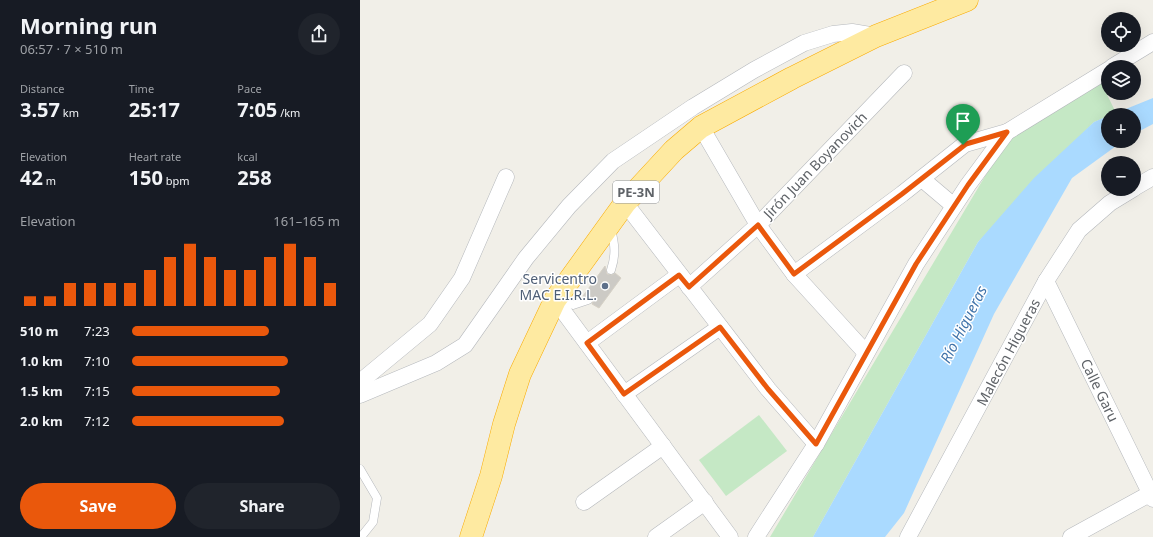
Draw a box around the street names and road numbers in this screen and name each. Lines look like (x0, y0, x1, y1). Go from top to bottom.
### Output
street label: Jirón Juan Boyanovich (758, 107, 871, 224)
road number: PE-3N (613, 181, 659, 203)
street label: Malecón Higueras (972, 295, 1044, 409)
street label: Calle Garu (1077, 355, 1123, 425)

